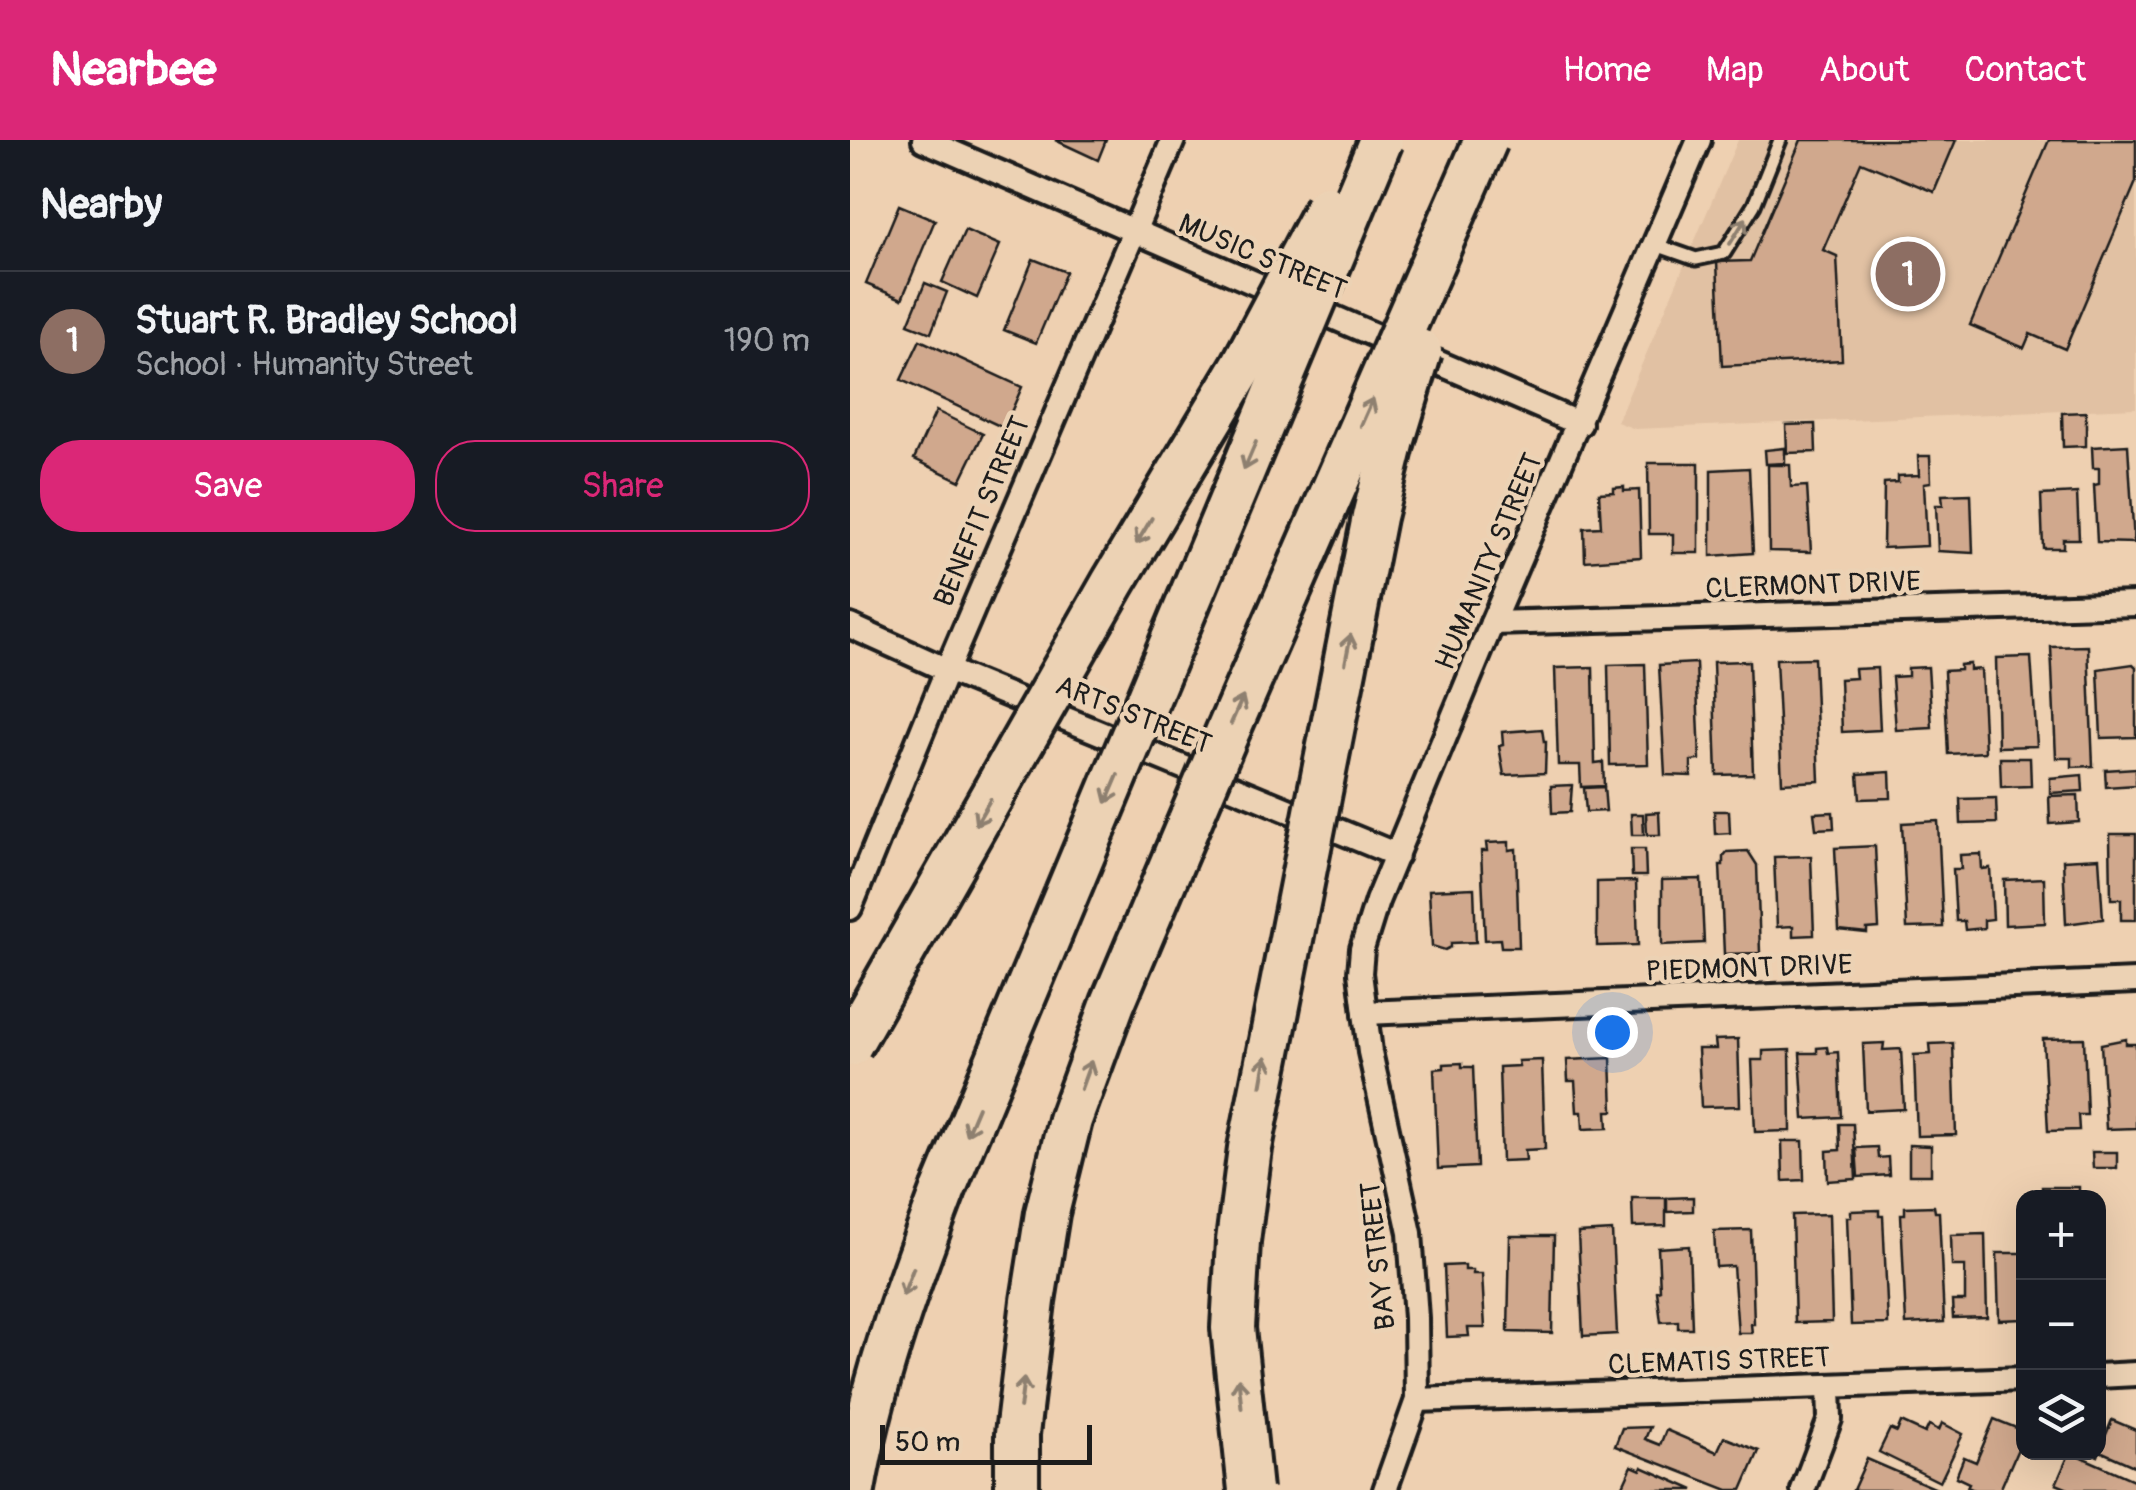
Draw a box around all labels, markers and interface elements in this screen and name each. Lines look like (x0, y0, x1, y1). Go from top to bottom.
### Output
text: Nearbee (50, 40, 216, 100)
text: Home (1563, 48, 1651, 92)
text: Map (1706, 48, 1764, 92)
text: About (1819, 48, 1909, 92)
text: Contact (1964, 48, 2086, 92)
text: Nearby (40, 179, 162, 231)
street label: MUSIC STREET (1173, 206, 1352, 308)
one-way arrow (1727, 217, 1748, 246)
pin: 1 (1876, 236, 1940, 312)
text: Stuart R. Bradley School (135, 297, 518, 345)
text: 1 (66, 321, 79, 361)
text: 190 m (724, 321, 810, 361)
text: School · Humanity Street (135, 345, 473, 385)
one-way arrow (1359, 397, 1377, 428)
street label: BENEFIT STREET (927, 411, 1038, 612)
button: Save (40, 440, 415, 532)
button: Share (435, 440, 810, 532)
one-way arrow (1240, 441, 1258, 471)
street label: HUMANITY STREET (1428, 448, 1551, 675)
one-way arrow (1134, 516, 1154, 545)
street label: CLERMONT DRIVE (1705, 564, 1921, 607)
one-way arrow (1339, 634, 1358, 666)
street label: ARTS STREET (1050, 668, 1217, 763)
one-way arrow (1229, 695, 1247, 726)
one-way arrow (1102, 773, 1120, 804)
one-way arrow (972, 797, 992, 827)
street label: PIEDMONT DRIVE (1645, 947, 1853, 990)
your location (1587, 1007, 1638, 1058)
one-way arrow (1255, 1055, 1274, 1087)
one-way arrow (1078, 1061, 1096, 1092)
one-way arrow (962, 1105, 980, 1135)
street label: BAY STREET (1353, 1180, 1404, 1332)
map controls (2016, 1190, 2106, 1460)
button: + (2016, 1190, 2106, 1280)
one-way arrow (898, 1265, 916, 1296)
button: − (2016, 1280, 2106, 1370)
street label: CLEMATIS STREET (1607, 1340, 1831, 1383)
button: layers (2016, 1370, 2106, 1460)
one-way arrow (1013, 1377, 1032, 1409)
one-way arrow (1230, 1377, 1249, 1410)
scale bar (880, 1420, 1092, 1464)
text: 50 m (895, 1425, 960, 1460)

